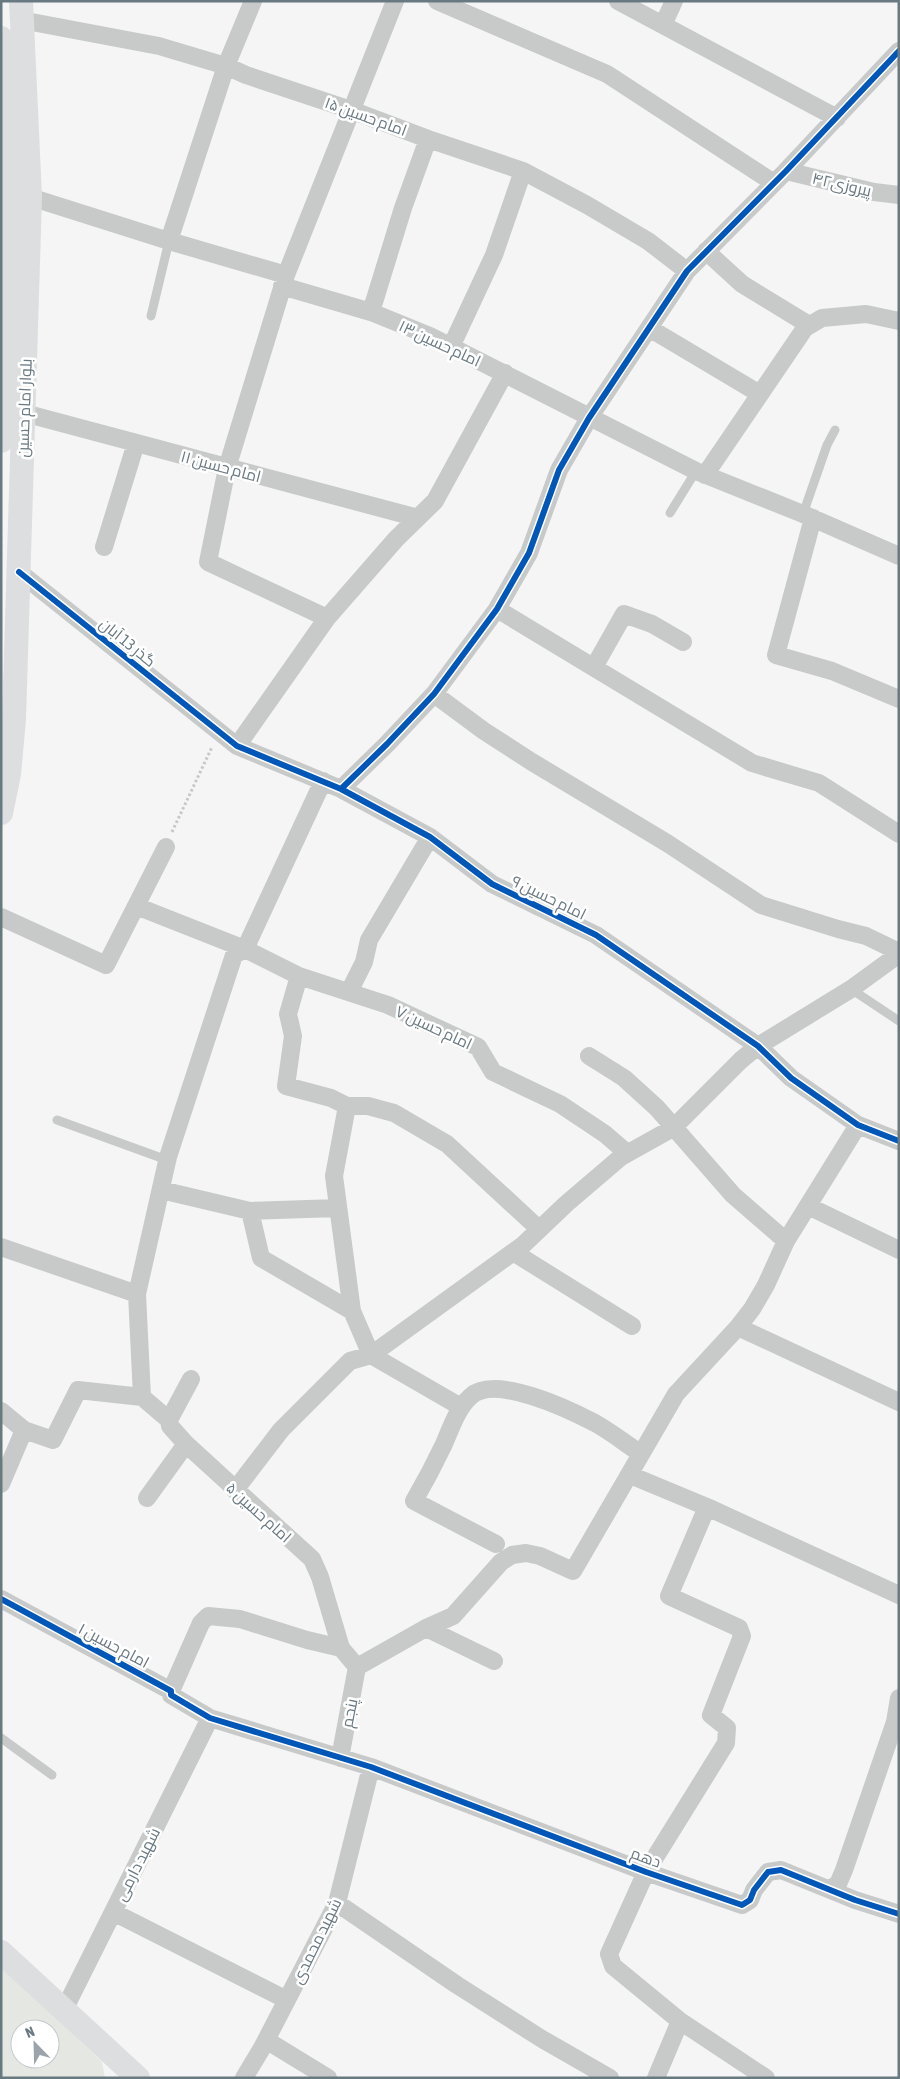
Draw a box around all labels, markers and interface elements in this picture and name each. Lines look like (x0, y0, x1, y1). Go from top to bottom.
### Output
street label: امام حسین ۱۵ (322, 93, 409, 142)
street label: پیروزی۴۲ (810, 168, 874, 203)
street label: امام حسین ۱۳ (395, 316, 484, 372)
street label: بلوار امام حسین (13, 358, 38, 458)
street label: امام حسین ۱۱ (178, 447, 263, 488)
street label: گذر 13 آبان (95, 614, 160, 672)
street label: امام حسین ۹ (508, 871, 589, 925)
street label: امام حسین ۷ (392, 1001, 475, 1055)
street label: امام حسین ۵ (221, 1478, 295, 1548)
street label: امام حسین ۱ (74, 1619, 152, 1674)
street label: پنجم (337, 1696, 364, 1730)
street label: شهید دارمی (111, 1824, 165, 1905)
street label: دهم (627, 1843, 664, 1874)
street label: شهید محمدی (288, 1895, 346, 1988)
north arrow (10, 2019, 60, 2069)
text: N (23, 2023, 37, 2041)

